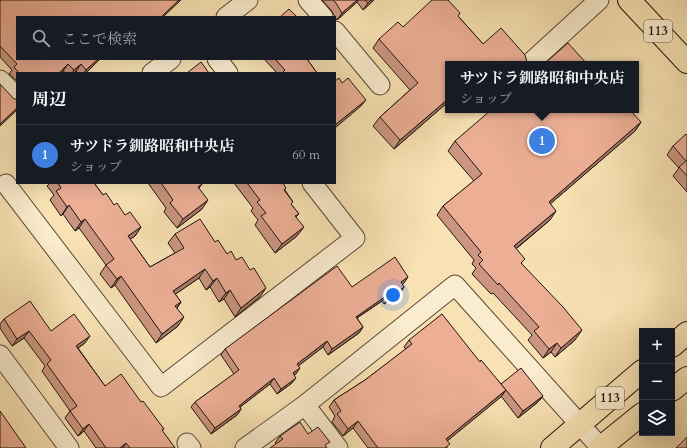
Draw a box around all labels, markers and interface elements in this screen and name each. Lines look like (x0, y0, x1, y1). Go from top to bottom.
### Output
search box (16, 16, 336, 60)
road number: 113 (644, 20, 672, 42)
icon: search (30, 27, 52, 49)
text: ここで検索 (62, 29, 137, 49)
popup (445, 61, 639, 113)
text: サツドラ釧路昭和中央店 (460, 68, 624, 88)
text: 周辺 (32, 88, 66, 111)
text: ショップ (460, 90, 512, 108)
pin: 1 (529, 126, 555, 156)
text: サツドラ釧路昭和中央店 (70, 136, 234, 156)
text: 1 (42, 146, 48, 164)
text: 60 m (292, 146, 320, 164)
text: ショップ (70, 158, 122, 176)
your location (383, 285, 403, 305)
map controls (639, 328, 675, 436)
button: + (639, 328, 675, 364)
button: − (639, 364, 675, 400)
road number: 113 (596, 387, 624, 409)
button: layers (639, 400, 675, 436)

